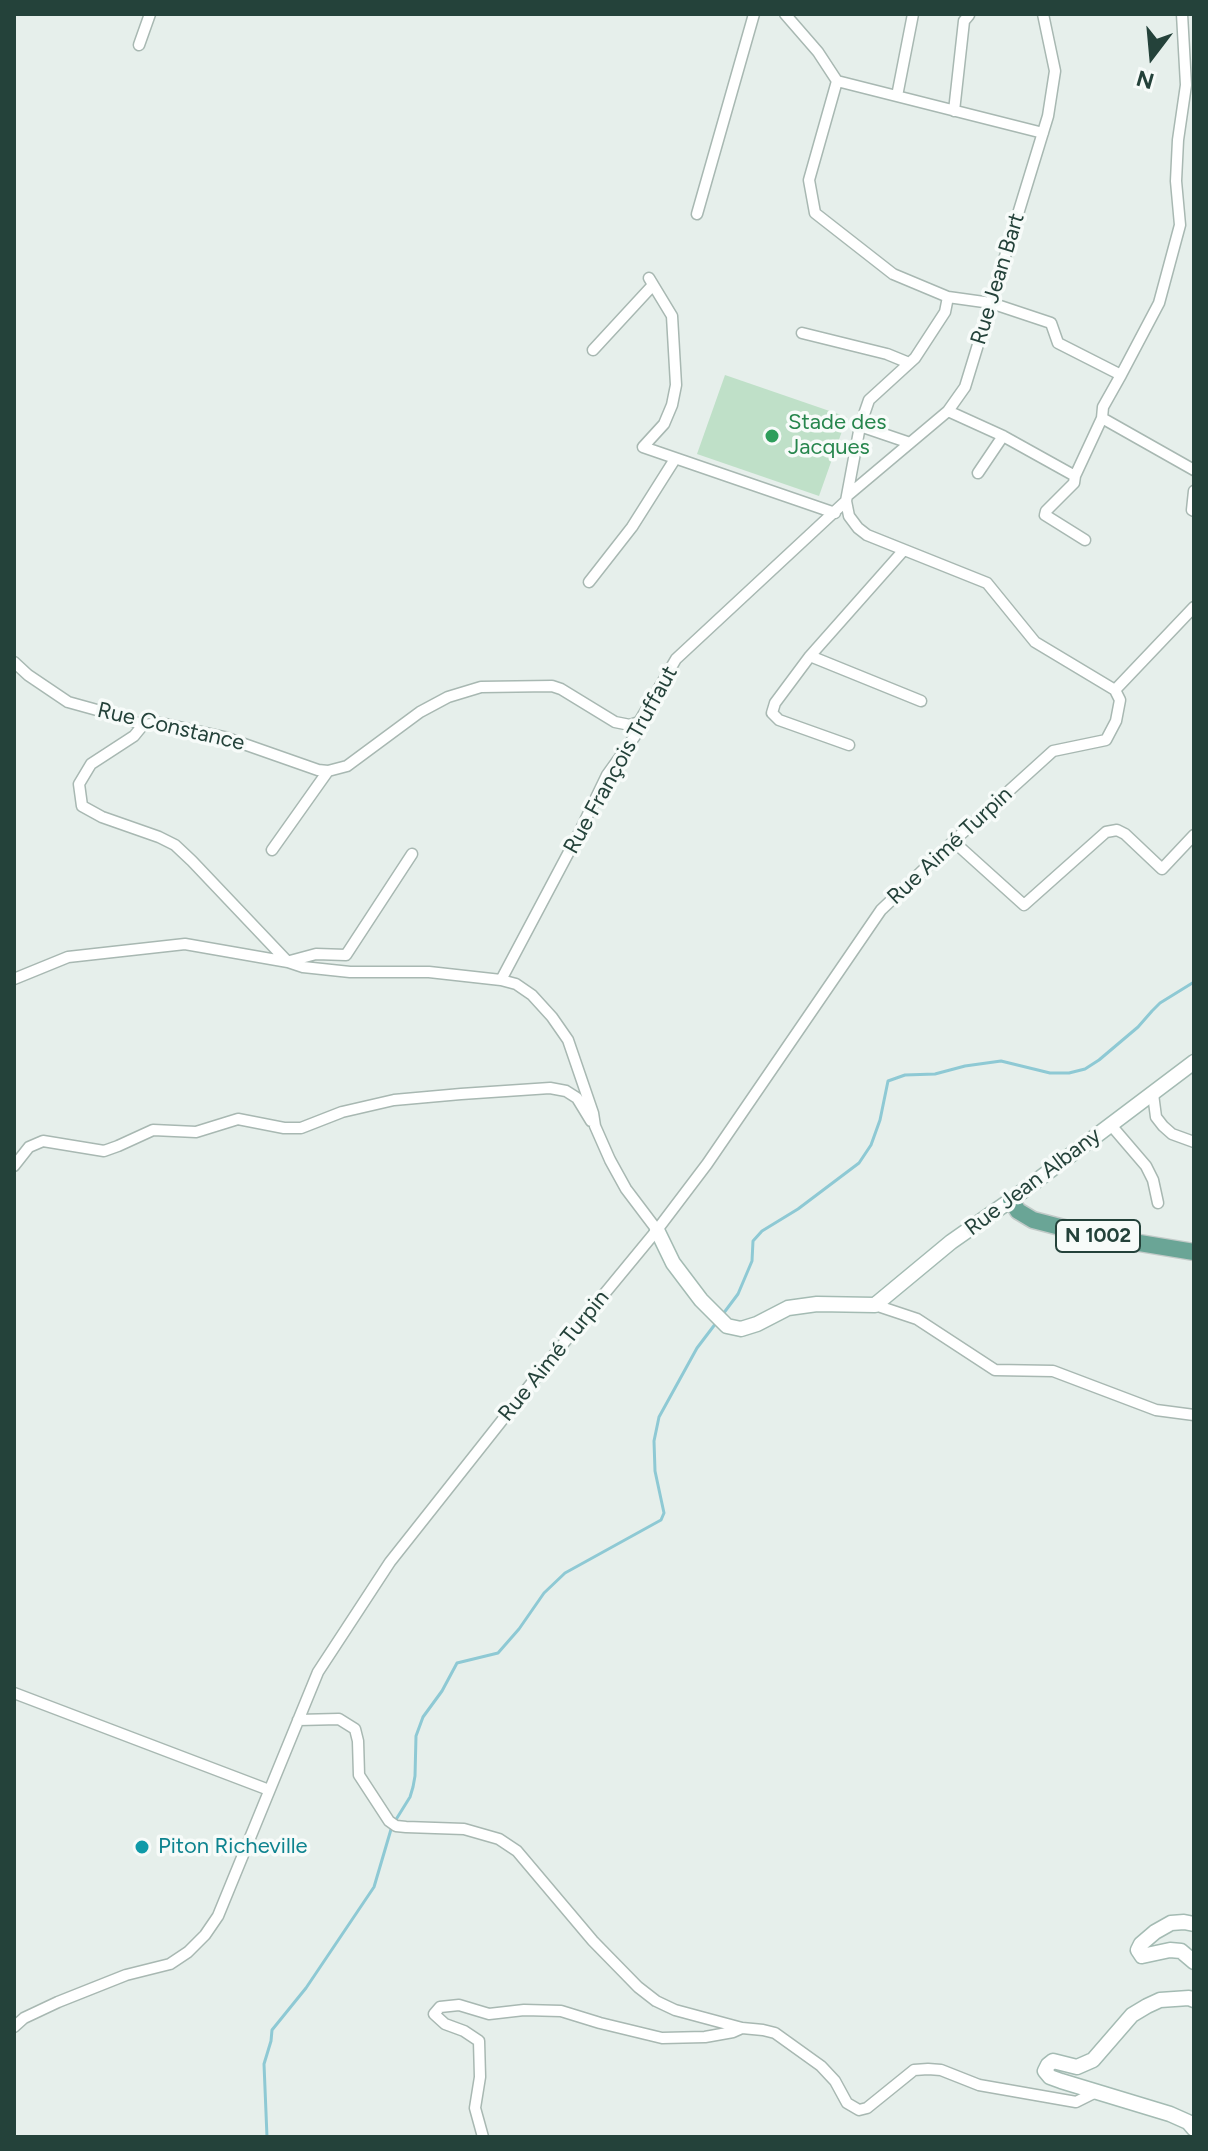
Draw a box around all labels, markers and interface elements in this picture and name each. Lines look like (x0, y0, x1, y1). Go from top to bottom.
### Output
north arrow (1112, 16, 1192, 96)
text: N (1133, 64, 1157, 95)
street label: Rue Jean Bart (965, 210, 1031, 348)
place label: Stade des Jacques (788, 410, 886, 462)
marker: Stade des Jacques (763, 427, 781, 445)
street label: Rue François Truffaut (558, 662, 684, 858)
street label: Rue Constance (95, 697, 247, 757)
street label: Rue Aimé Turpin (882, 781, 1018, 911)
street label: Rue Jean Albany (960, 1122, 1106, 1242)
road number: N 1002 (1056, 1220, 1140, 1252)
street label: Rue Aimé Turpin (493, 1285, 615, 1427)
place label: Piton Richeville (158, 1834, 308, 1860)
marker: Piton Richeville (133, 1838, 151, 1856)

